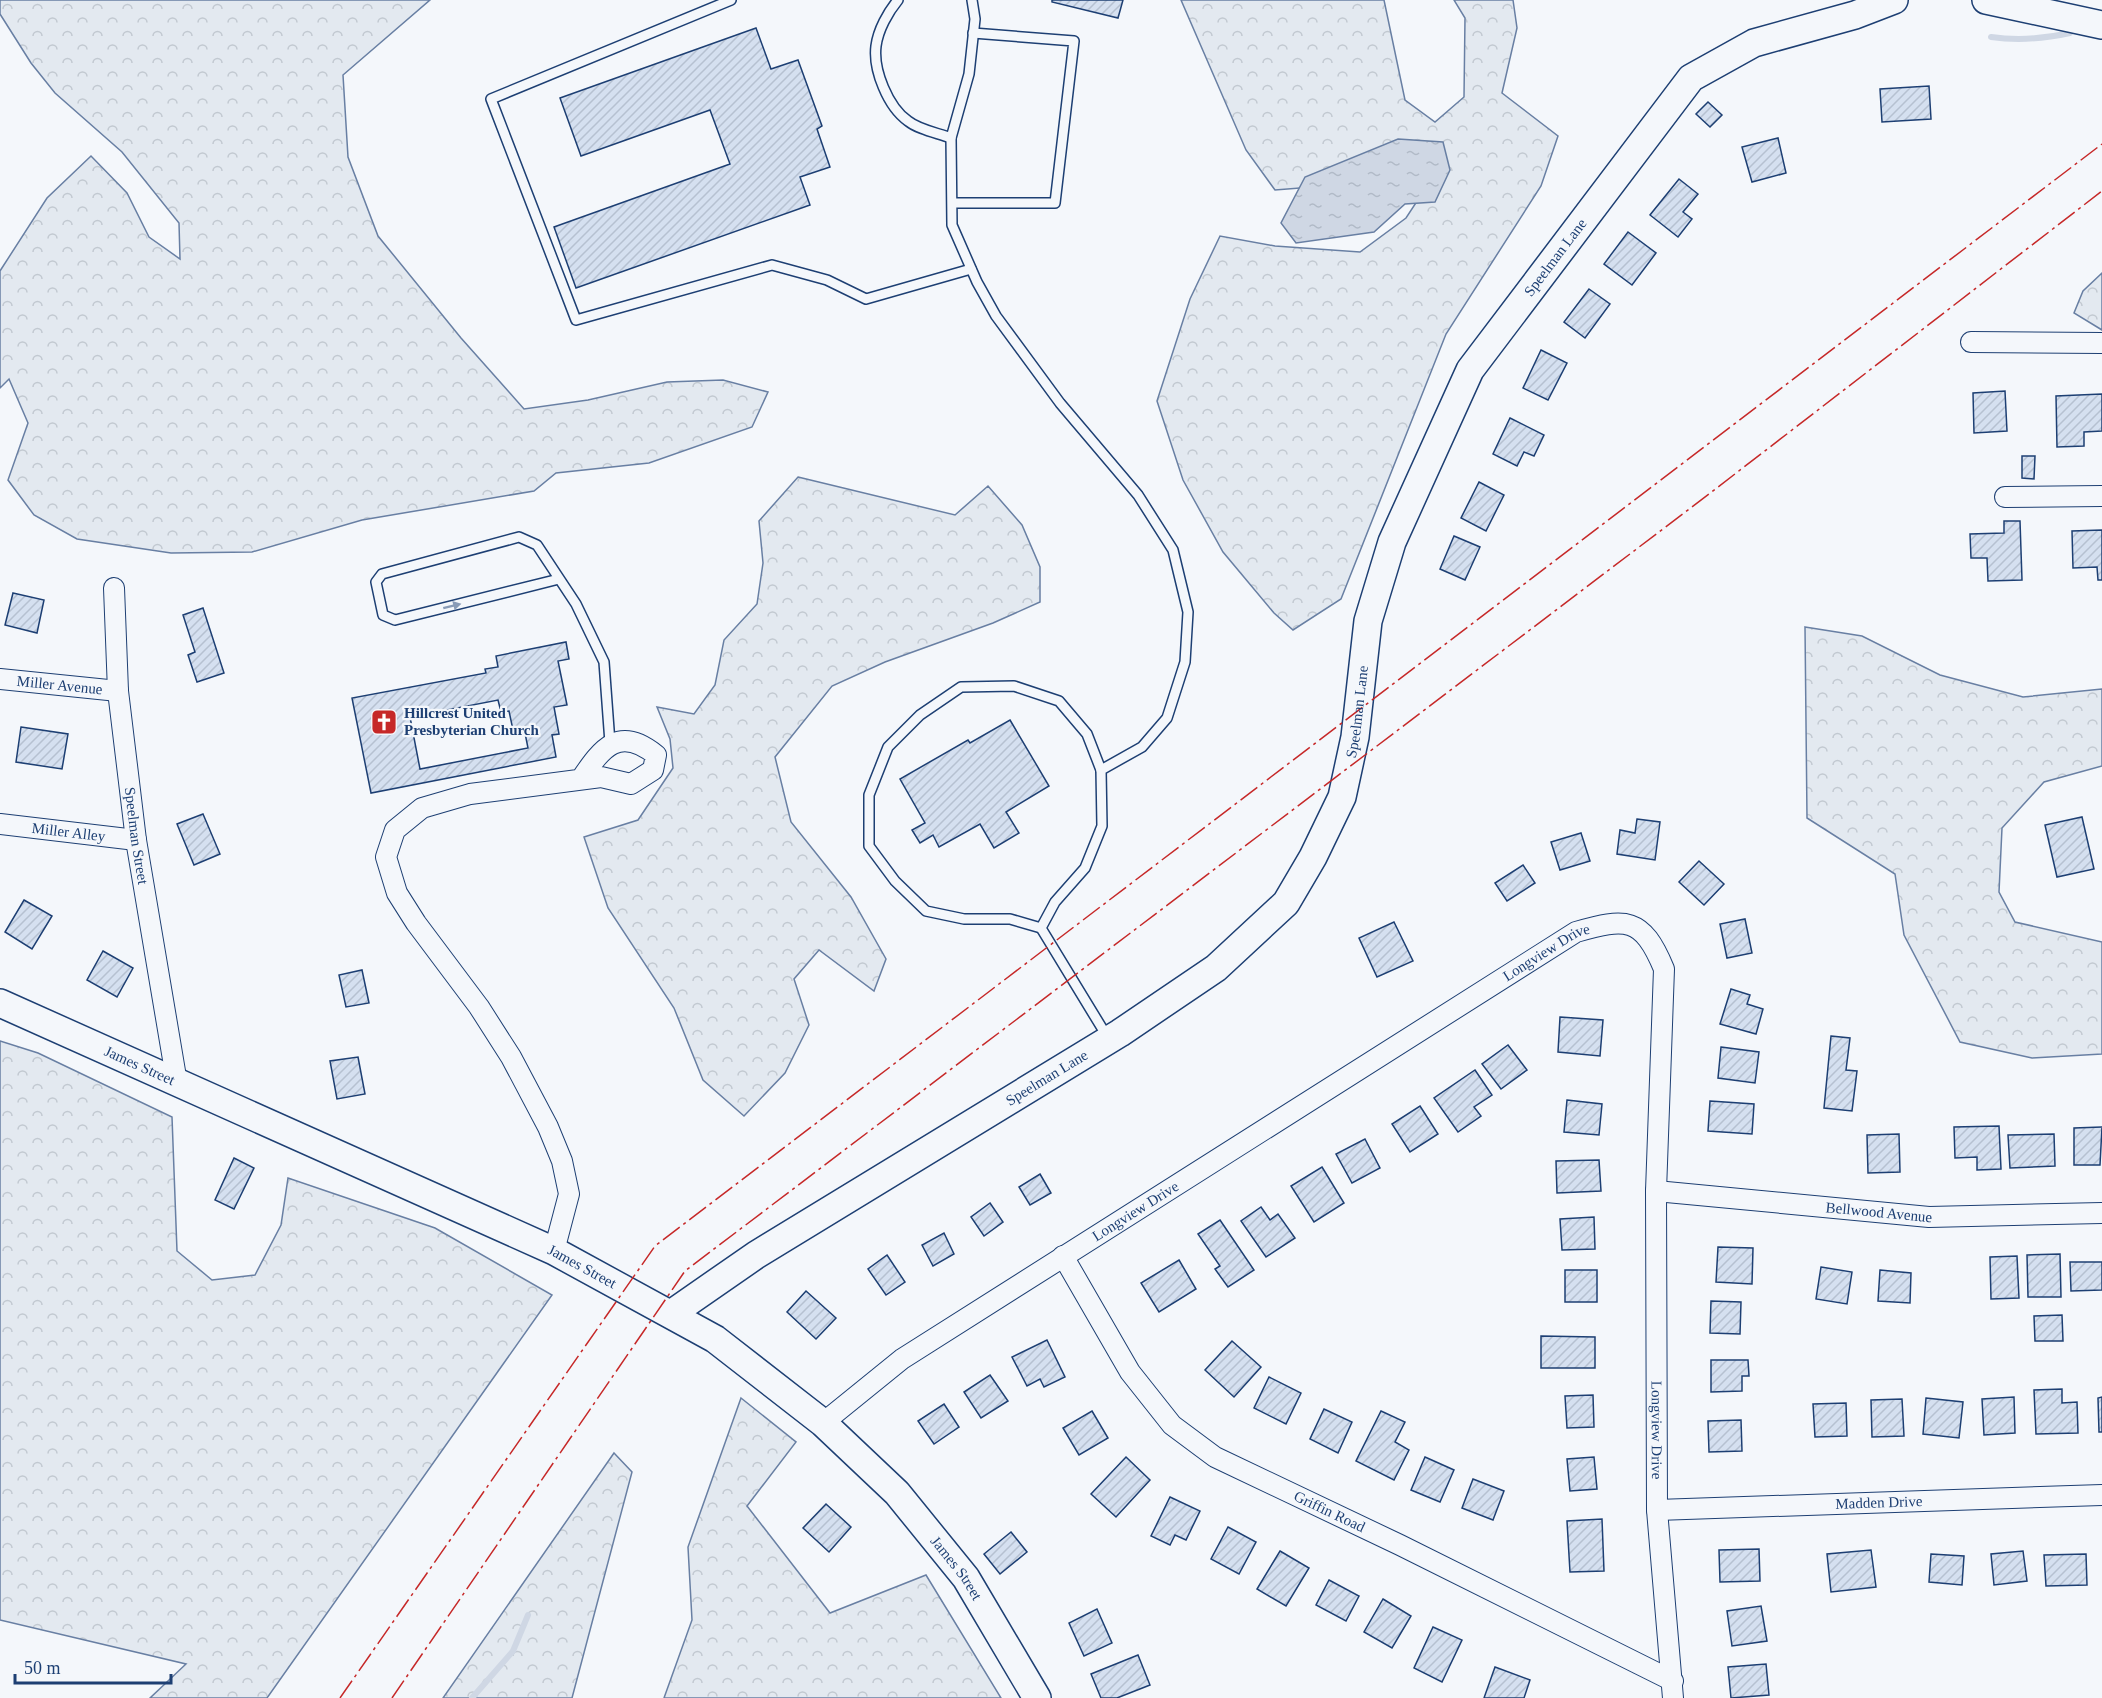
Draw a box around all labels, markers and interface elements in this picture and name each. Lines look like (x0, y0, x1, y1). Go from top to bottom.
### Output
street label: Speelman Lane (1521, 215, 1590, 299)
one-way arrow (443, 601, 461, 610)
street label: Speelman Lane (1343, 664, 1371, 759)
street label: Miller Avenue (16, 673, 104, 697)
place label: Hillcrest United Presbyterian Church (404, 705, 540, 738)
church icon: Hillcrest United Presbyterian Church (369, 707, 399, 737)
street label: Speelman Street (122, 786, 151, 886)
street label: Miller Alley (31, 820, 107, 844)
street label: Longview Drive (1500, 921, 1592, 984)
street label: James Street (102, 1043, 178, 1089)
street label: Speelman Lane (1003, 1046, 1091, 1109)
street label: Longview Drive (1089, 1178, 1182, 1244)
street label: Bellwood Avenue (1825, 1199, 1933, 1225)
street label: James Street (546, 1241, 620, 1292)
street label: Longview Drive (1649, 1381, 1665, 1480)
street label: Griffin Road (1291, 1488, 1368, 1535)
street label: Madden Drive (1835, 1493, 1923, 1512)
street label: James Street (927, 1533, 986, 1604)
scale bar (15, 1647, 171, 1685)
text: 50 m (24, 1658, 61, 1678)

